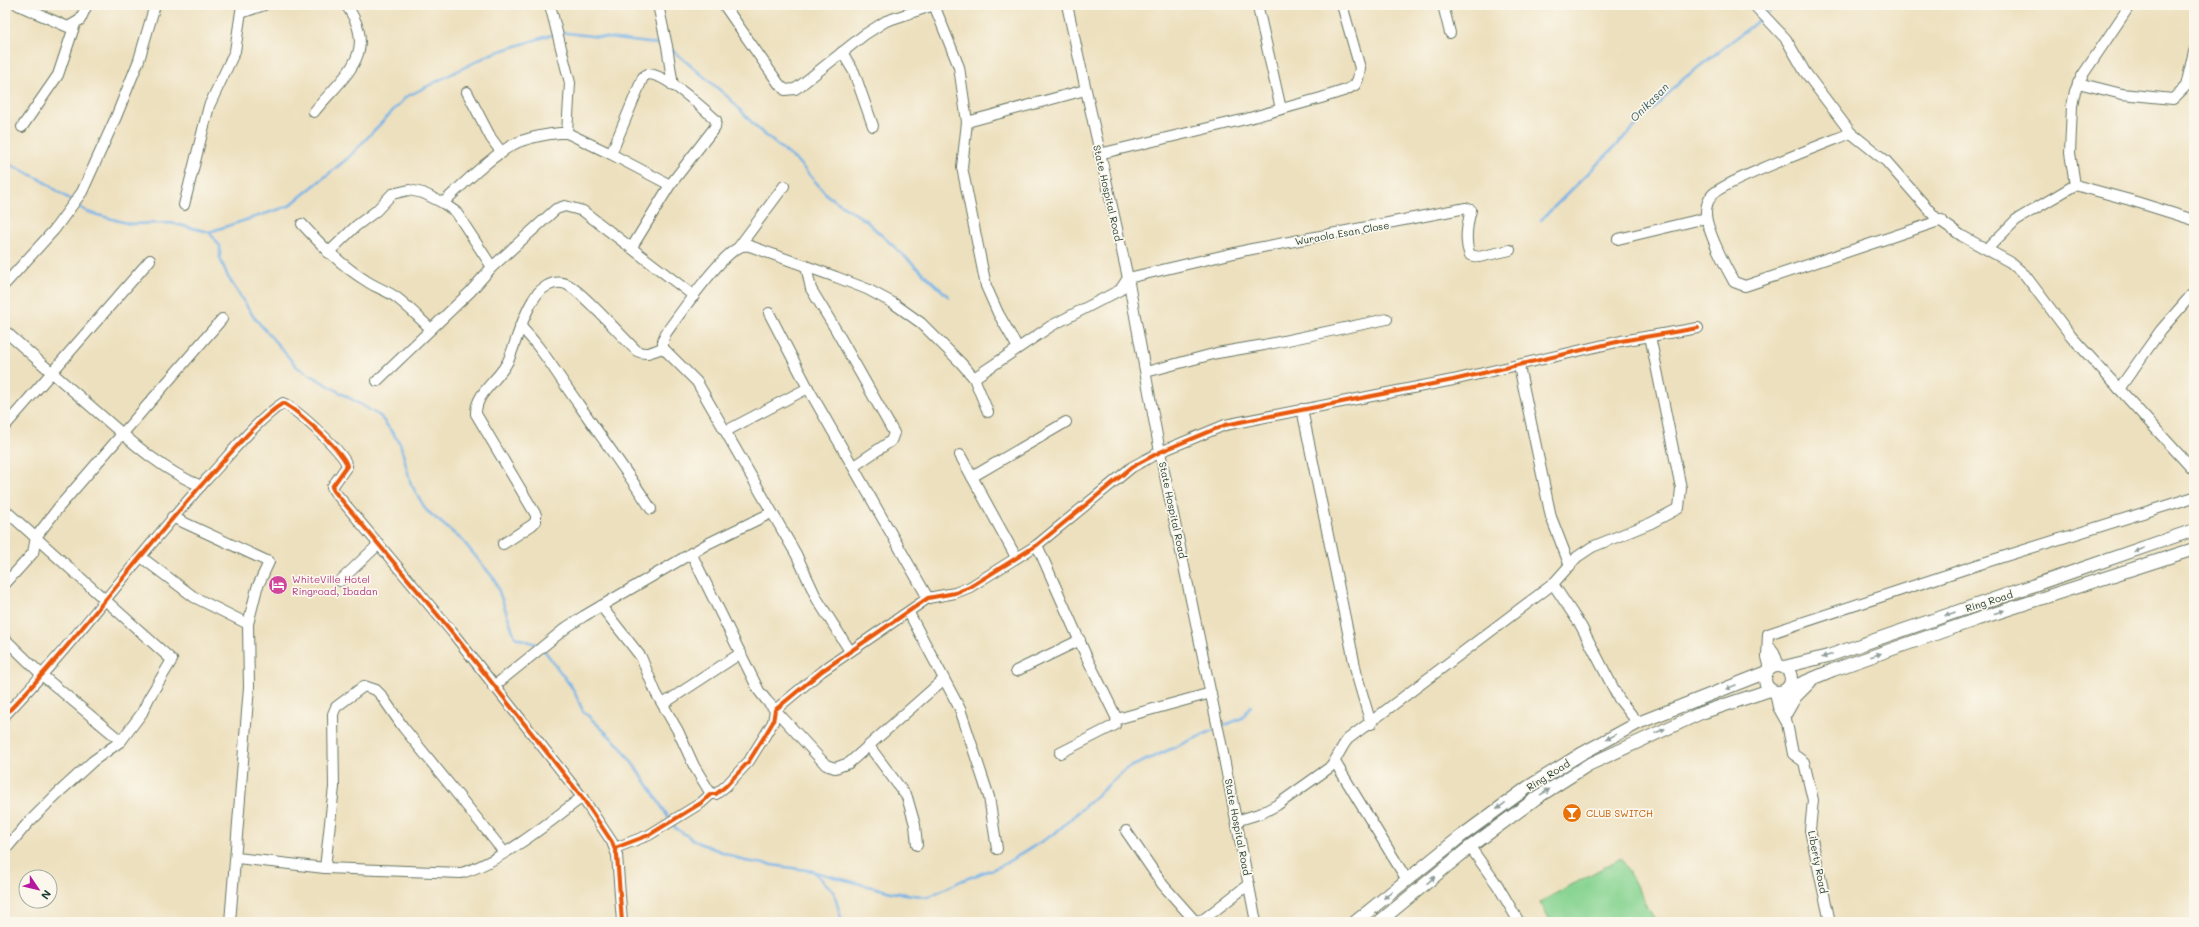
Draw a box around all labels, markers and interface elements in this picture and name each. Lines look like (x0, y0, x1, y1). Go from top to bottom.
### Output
water label: Onikasan (1626, 79, 1672, 125)
street label: State Hospital Road (1090, 143, 1126, 243)
street label: Wuraola Esan Close (1294, 218, 1390, 248)
street label: State Hospital Road (1156, 460, 1190, 560)
one-way arrow (2133, 547, 2145, 553)
place label: WhiteVille Hotel Ringroad, Ibadan (292, 572, 378, 598)
hotel icon: WhiteVille Hotel Ringroad, Ibadan (267, 574, 289, 596)
street label: Ring Road (1964, 587, 2014, 615)
one-way arrow (1993, 609, 2005, 615)
one-way arrow (1943, 611, 1955, 617)
one-way arrow (1871, 651, 1883, 657)
one-way arrow (1820, 653, 1832, 659)
one-way arrow (1724, 685, 1736, 691)
one-way arrow (1654, 728, 1665, 734)
one-way arrow (1605, 734, 1617, 741)
street label: Ring Road (1524, 756, 1572, 794)
street label: State Hospital Road (1222, 777, 1254, 877)
one-way arrow (1540, 788, 1550, 796)
one-way arrow (1496, 802, 1507, 811)
bar icon: CLUB SWITCH (1561, 802, 1583, 824)
place label: CLUB SWITCH (1586, 806, 1653, 820)
street label: Liberty Road (1805, 829, 1831, 895)
north arrow (18, 869, 58, 909)
one-way arrow (1426, 875, 1437, 884)
text: N (38, 887, 55, 903)
one-way arrow (1383, 891, 1394, 900)

